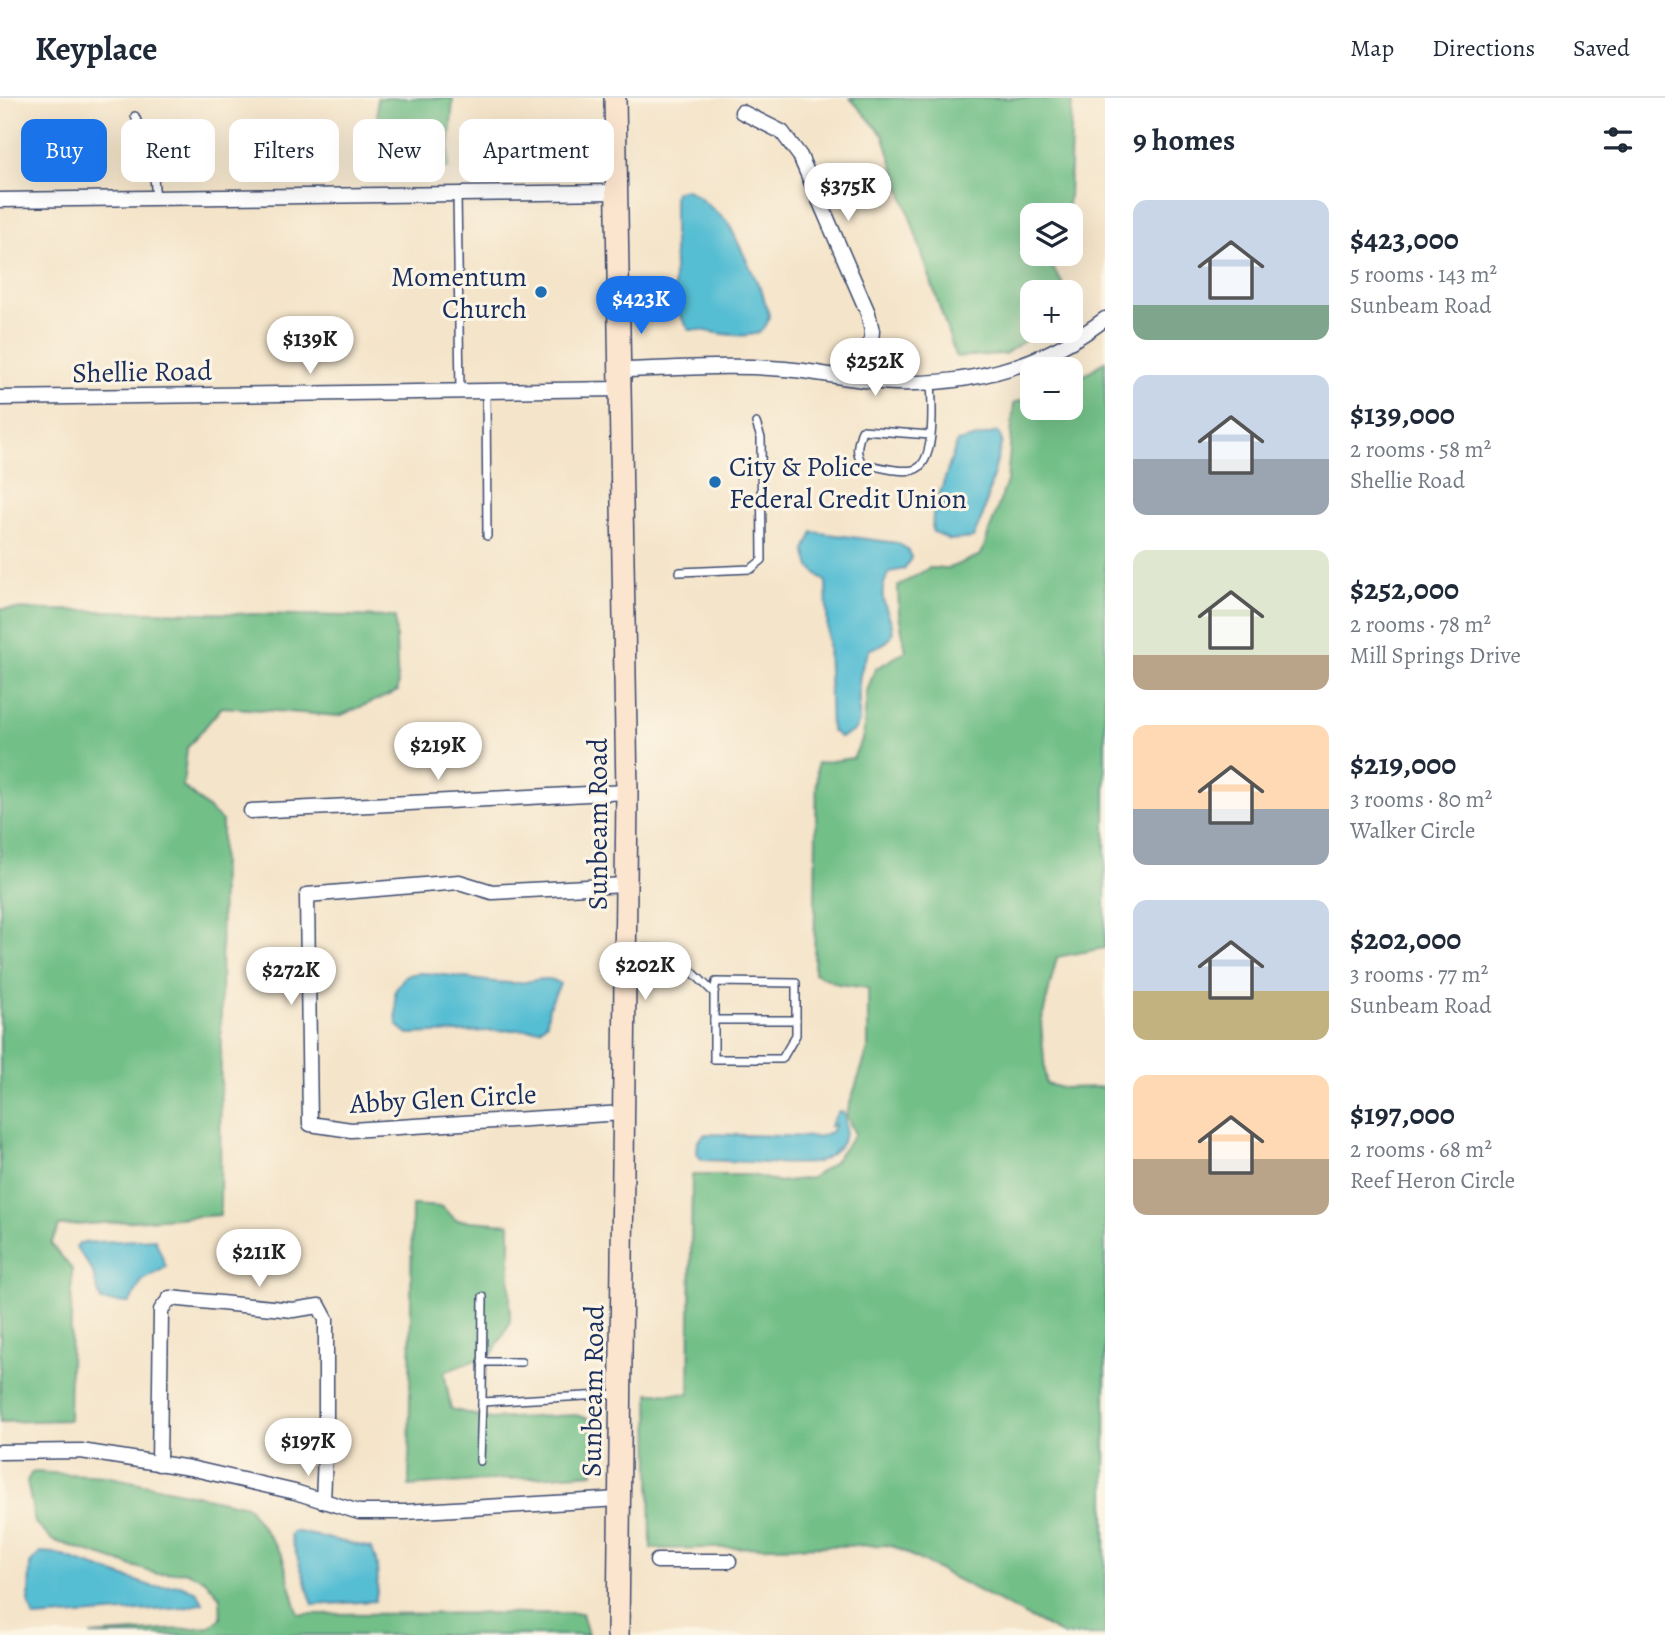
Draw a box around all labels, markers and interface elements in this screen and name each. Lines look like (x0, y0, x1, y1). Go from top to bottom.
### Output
text: Keyplace (35, 26, 157, 71)
text: Map (1350, 32, 1394, 64)
text: Directions (1432, 32, 1535, 64)
text: Saved (1573, 32, 1630, 64)
chip: Buy (21, 119, 107, 182)
chip: Rent (121, 119, 215, 182)
chip: Filters (229, 119, 339, 182)
chip: New (353, 119, 445, 182)
chip: Apartment (459, 119, 614, 182)
text: 9 homes (1133, 120, 1235, 160)
icon: filters (1599, 121, 1637, 159)
pin: $375K (799, 164, 897, 223)
text: $375K (820, 170, 876, 201)
map controls (1020, 203, 1083, 420)
button: layers (1020, 203, 1083, 266)
text: $423,000 (1350, 219, 1459, 259)
icon: home (1189, 228, 1273, 312)
place label: Momentum Church (391, 258, 527, 328)
text: 5 rooms · 143 m² (1350, 259, 1497, 290)
pin: $423K (592, 276, 690, 336)
button: + (1020, 280, 1083, 343)
text: $423K (612, 283, 670, 314)
marker: Momentum Church (533, 284, 549, 300)
text: Sunbeam Road (1350, 290, 1492, 321)
pin: $139K (261, 316, 359, 376)
text: $139K (283, 323, 337, 354)
pin: $252K (826, 338, 924, 398)
text: $252K (846, 345, 904, 376)
street label: Shellie Road (72, 352, 213, 392)
button: − (1020, 357, 1083, 420)
text: $139,000 (1350, 394, 1455, 434)
icon: home (1189, 403, 1273, 487)
text: 2 rooms · 58 m² (1350, 434, 1491, 465)
place label: City & Police Federal Credit Union (729, 448, 967, 518)
text: Shellie Road (1350, 465, 1465, 496)
marker: City & Police Federal Credit Union (707, 474, 723, 490)
text: $252,000 (1350, 569, 1459, 609)
icon: home (1189, 578, 1273, 662)
text: 2 rooms · 78 m² (1350, 609, 1491, 640)
text: Mill Springs Drive (1350, 640, 1521, 671)
pin: $219K (389, 722, 487, 782)
text: $219K (410, 729, 466, 760)
street label: Sunbeam Road (579, 737, 617, 910)
text: $219,000 (1350, 744, 1456, 784)
icon: home (1189, 753, 1273, 837)
text: 3 rooms · 80 m² (1350, 784, 1492, 815)
text: Walker Circle (1350, 815, 1475, 846)
text: $202,000 (1350, 919, 1461, 959)
icon: home (1189, 928, 1273, 1012)
pin: $202K (596, 942, 694, 1002)
pin: $272K (242, 948, 340, 1007)
text: $202K (615, 949, 675, 980)
text: $272K (262, 954, 320, 985)
text: 3 rooms · 77 m² (1350, 959, 1488, 990)
text: Sunbeam Road (1350, 990, 1492, 1021)
street label: Abby Glen Circle (348, 1075, 537, 1123)
text: $197,000 (1350, 1094, 1455, 1134)
icon: home (1189, 1103, 1273, 1187)
text: 2 rooms · 68 m² (1350, 1134, 1492, 1165)
text: Reef Heron Circle (1350, 1165, 1515, 1196)
pin: $211K (210, 1230, 308, 1289)
text: $211K (232, 1236, 286, 1267)
street label: Sunbeam Road (572, 1304, 614, 1477)
pin: $197K (259, 1418, 357, 1478)
text: $197K (281, 1425, 335, 1456)

